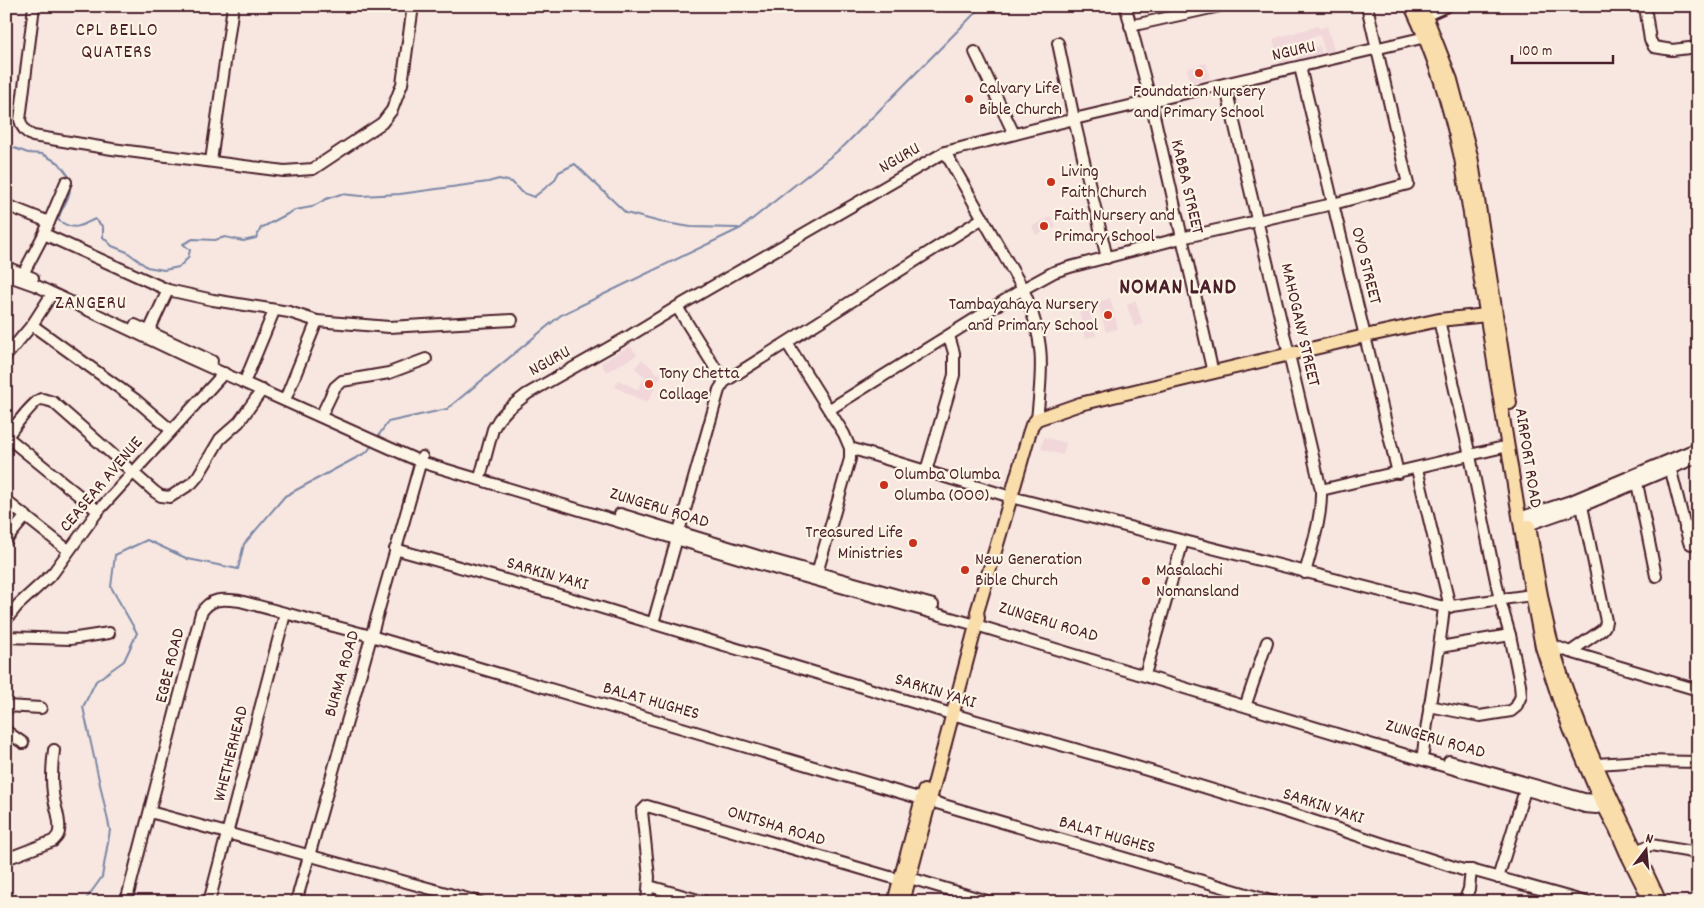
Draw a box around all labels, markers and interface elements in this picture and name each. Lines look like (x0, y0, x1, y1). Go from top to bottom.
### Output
district label: CPL BELLO QUATERS (75, 18, 159, 67)
scale bar (1512, 32, 1613, 64)
street label: NGURU (1270, 35, 1318, 69)
text: 100 m (1519, 41, 1552, 63)
marker: Foundation Nursery and Primary School (1193, 67, 1205, 79)
place label: Calvary Life Bible Church (979, 77, 1062, 123)
place label: Foundation Nursery and Primary School (1133, 80, 1266, 126)
marker: Calvary Life Bible Church (963, 93, 975, 105)
street label: NGURU (875, 137, 925, 181)
street label: KABBA STREET (1163, 137, 1209, 237)
place label: Living Faith Church (1061, 160, 1147, 206)
marker: Living Faith Church (1045, 176, 1057, 188)
place label: Faith Nursery and Primary School (1054, 204, 1175, 250)
marker: Faith Nursery and Primary School (1038, 220, 1050, 232)
street label: OYO STREET (1343, 225, 1387, 307)
street label: MAHOGANY STREET (1273, 261, 1325, 389)
district label: NOMAN LAND (1119, 273, 1237, 304)
district label: ZANGERU (55, 291, 127, 318)
place label: Tambayahaya Nursery and Primary School (949, 293, 1099, 339)
marker: Tambayahaya Nursery and Primary School (1102, 309, 1114, 321)
street label: NGURU (525, 340, 575, 384)
place label: Tony Chetta Collage (659, 362, 740, 408)
marker: Tony Chetta Collage (643, 378, 655, 390)
street label: AIRPORT ROAD (1507, 406, 1547, 510)
street label: CEASEAR AVENUE (54, 432, 150, 538)
place label: Olumba Olumba Olumba (OOO) (894, 463, 1001, 509)
marker: Olumba Olumba Olumba (OOO) (878, 479, 890, 491)
street label: ZUNGERU ROAD (606, 482, 712, 536)
place label: Treasured Life Ministries (805, 521, 903, 567)
marker: Treasured Life Ministries (907, 537, 919, 549)
place label: New Generation Bible Church (975, 548, 1082, 594)
street label: SARKIN YAKI (503, 551, 591, 599)
place label: Masalachi Nomansland (1156, 559, 1239, 605)
marker: New Generation Bible Church (959, 564, 971, 576)
marker: Masalachi Nomansland (1140, 575, 1152, 587)
street label: ZUNGERU ROAD (995, 596, 1101, 650)
street label: EGBE ROAD (150, 626, 192, 706)
street label: BURMA ROAD (319, 628, 367, 720)
street label: SARKIN YAKI (891, 668, 979, 716)
street label: BALAT HUGHES (600, 676, 702, 728)
street label: WHETHERHEAD (208, 704, 256, 804)
street label: ZUNGERU ROAD (1382, 714, 1488, 766)
street label: SARKIN YAKI (1279, 782, 1367, 832)
street label: ONITSHA ROAD (724, 800, 828, 854)
street label: BALAT HUGHES (1056, 810, 1158, 862)
north arrow (1622, 826, 1672, 876)
text: N (1643, 829, 1655, 850)

